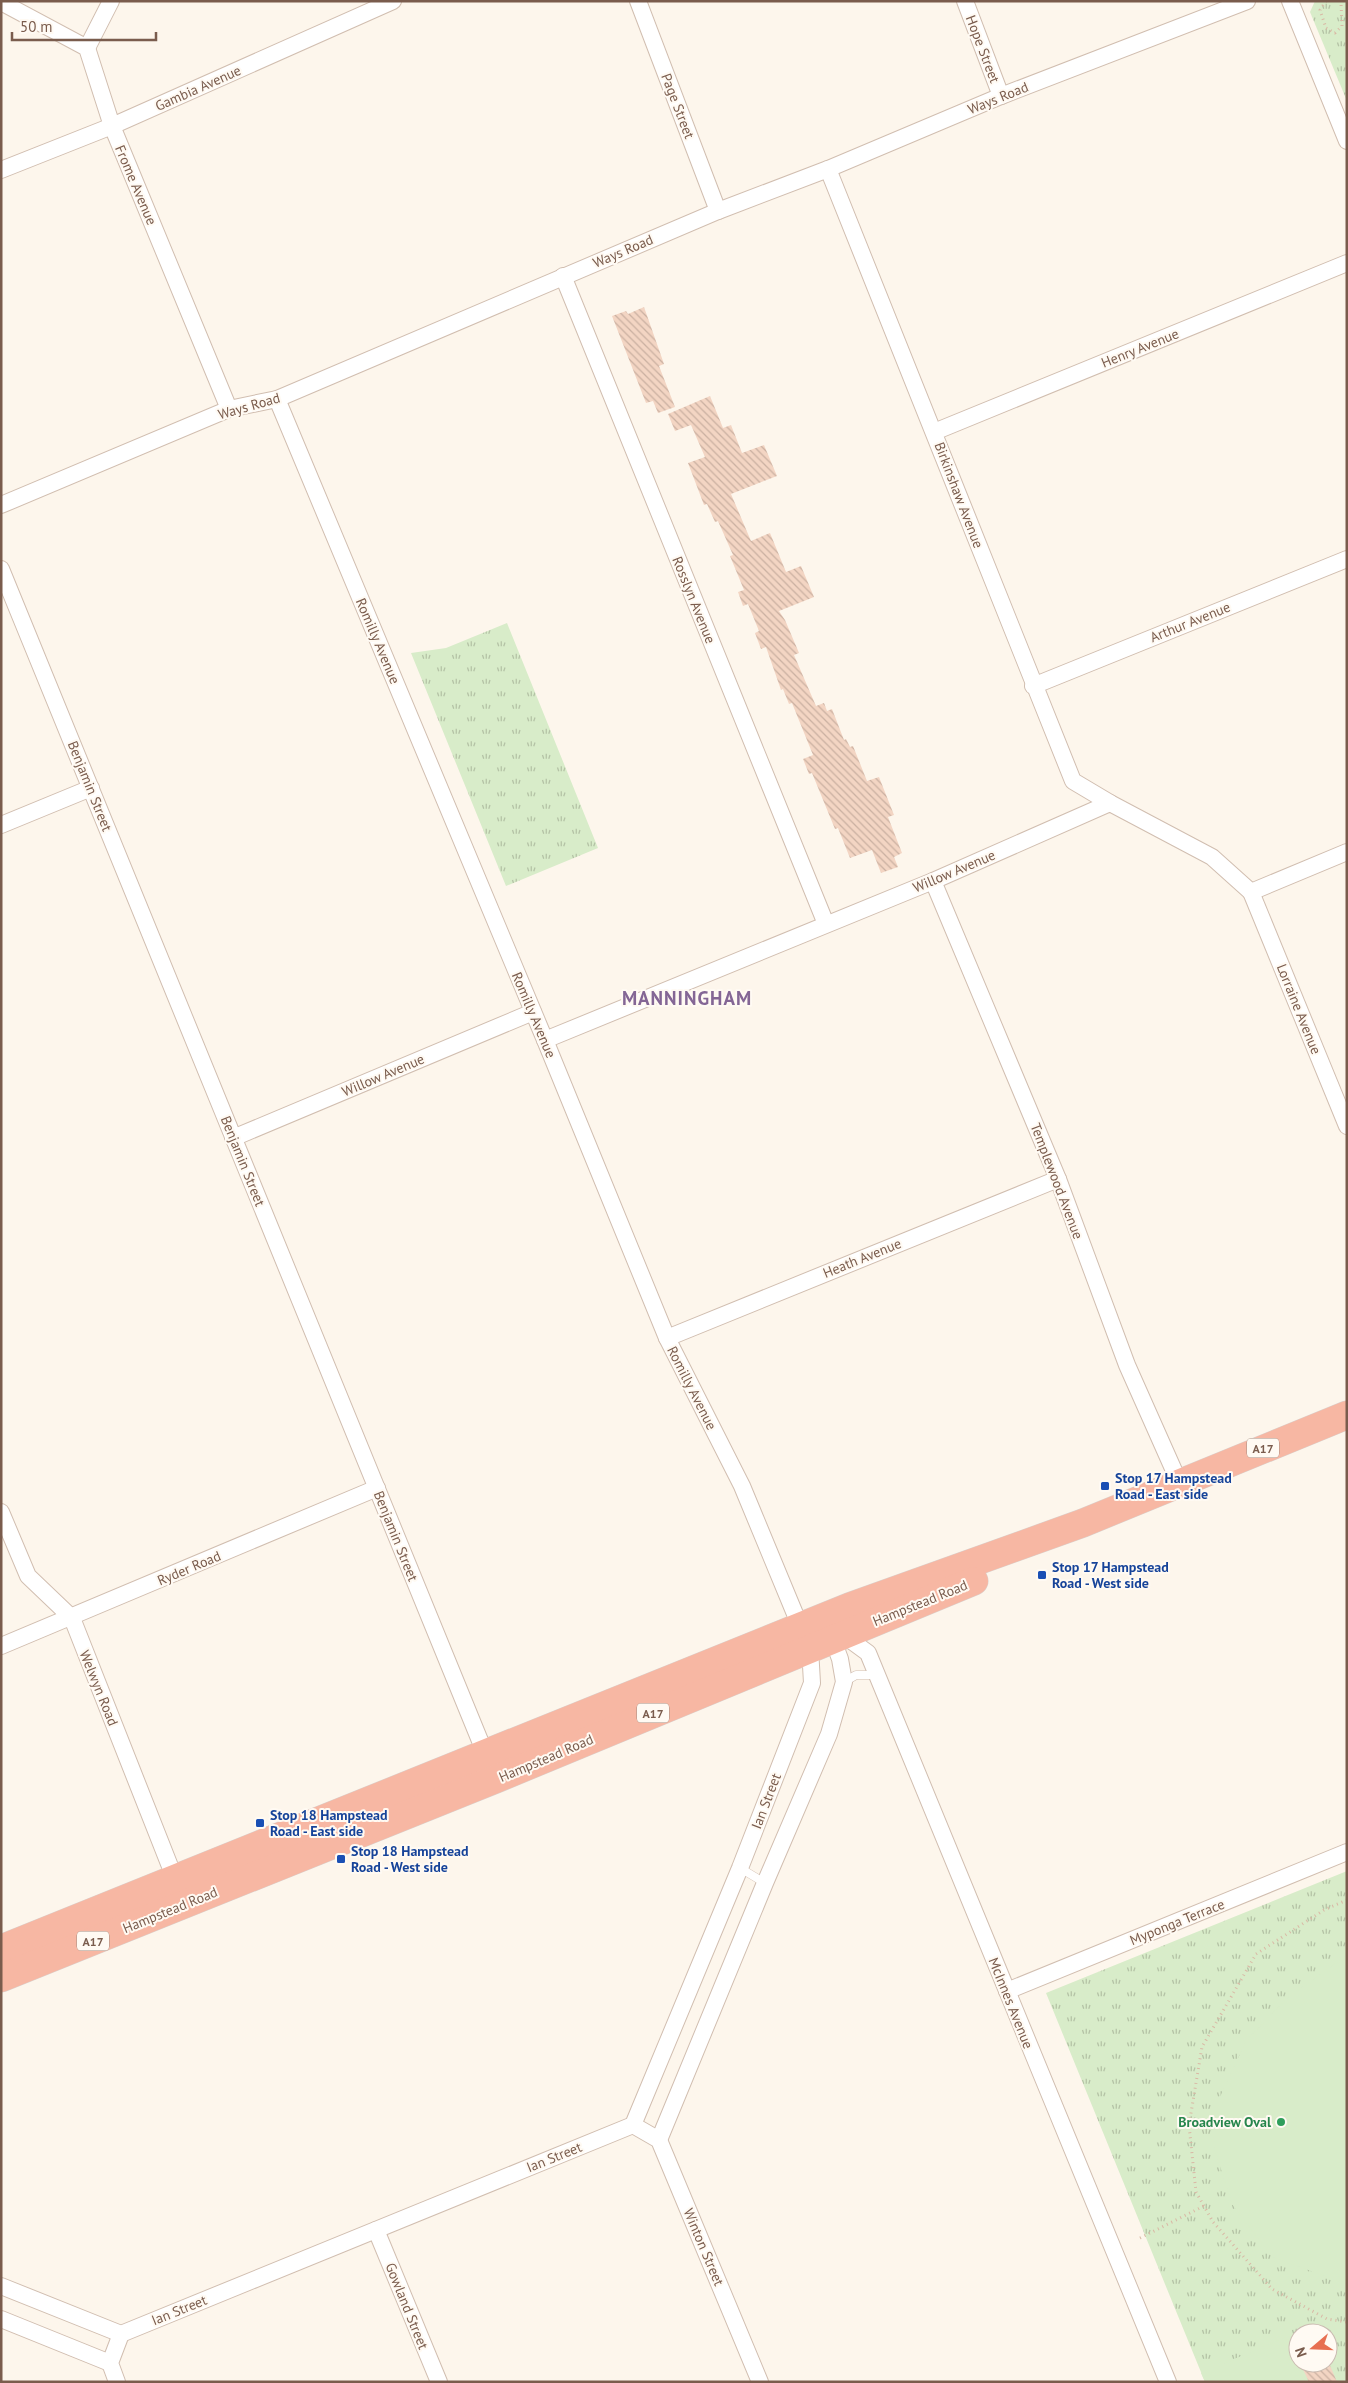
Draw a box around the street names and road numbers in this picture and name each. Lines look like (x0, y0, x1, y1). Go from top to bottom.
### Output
street label: Hope Street (962, 13, 1004, 86)
street label: Gambia Avenue (152, 61, 244, 115)
street label: Page Street (657, 71, 699, 141)
street label: Ways Road (965, 78, 1031, 118)
street label: Frome Avenue (111, 142, 161, 228)
street label: Ways Road (590, 230, 656, 272)
street label: Henry Avenue (1099, 324, 1181, 372)
street label: Ways Road (216, 389, 282, 423)
street label: Birkinshaw Avenue (930, 439, 988, 551)
street label: Rosslyn Avenue (668, 554, 720, 646)
street label: Romilly Avenue (352, 595, 404, 687)
street label: Arthur Avenue (1147, 598, 1233, 646)
street label: Benjamin Street (64, 738, 116, 834)
street label: Willow Avenue (910, 846, 998, 896)
street label: Lorraine Avenue (1273, 961, 1325, 1057)
street label: Romilly Avenue (508, 969, 560, 1061)
street label: Willow Avenue (339, 1050, 427, 1100)
street label: Benjamin Street (217, 1113, 269, 1209)
street label: Templewood Avenue (1027, 1120, 1087, 1242)
street label: Heath Avenue (820, 1234, 904, 1282)
street label: Romilly Avenue (663, 1343, 721, 1433)
road number: A17 (1247, 1439, 1279, 1458)
street label: Benjamin Street (370, 1488, 422, 1584)
street label: Ryder Road (155, 1547, 223, 1589)
street label: Hampstead Road (870, 1576, 970, 1630)
street label: Welwyn Road (76, 1647, 122, 1729)
road number: A17 (637, 1704, 669, 1722)
street label: Hampstead Road (496, 1730, 596, 1786)
street label: Ian Street (747, 1770, 785, 1831)
street label: Hampstead Road (120, 1883, 220, 1937)
street label: Myponga Terrace (1127, 1895, 1227, 1949)
road number: A17 (77, 1932, 109, 1950)
street label: McInnes Avenue (985, 1955, 1037, 2051)
street label: Ian Street (524, 2138, 585, 2176)
street label: Winton Street (680, 2206, 728, 2289)
street label: Gowland Street (381, 2260, 433, 2352)
street label: Ian Street (149, 2291, 210, 2329)

